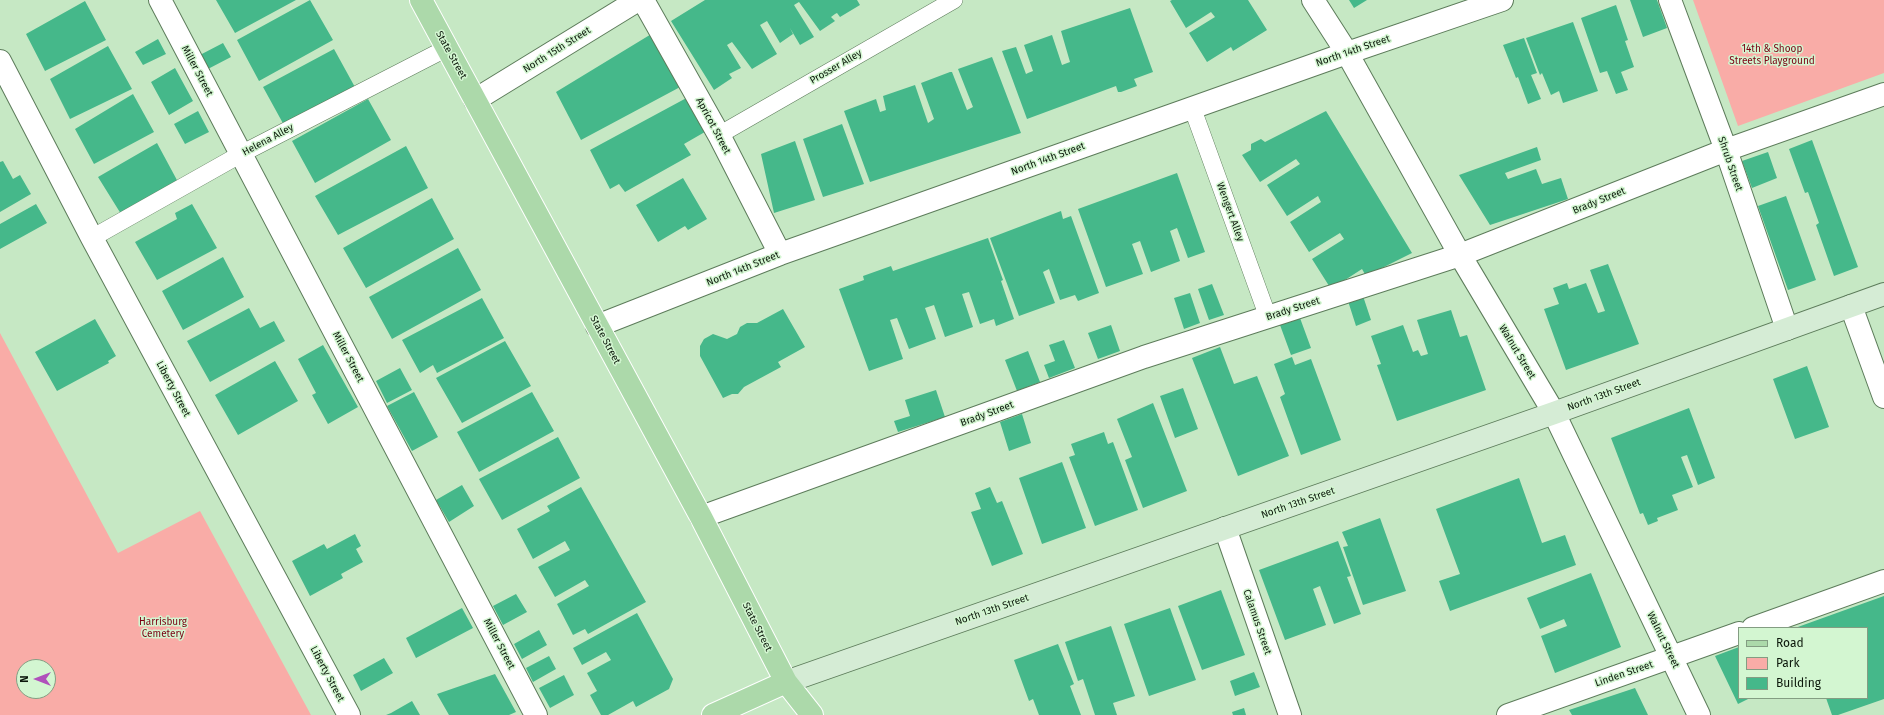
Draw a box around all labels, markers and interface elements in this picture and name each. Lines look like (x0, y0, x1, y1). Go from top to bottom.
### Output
street label: North 15th Street (521, 24, 593, 76)
street label: State Street (433, 29, 469, 81)
street label: North 14th Street (1314, 33, 1392, 69)
park label: 14th & Shoop Streets Playground (1729, 43, 1815, 66)
street label: Miller Street (179, 44, 215, 98)
street label: Prosser Alley (808, 47, 864, 87)
street label: Apricot Street (693, 96, 733, 156)
street label: Helena Alley (240, 121, 296, 159)
street label: Shrub Street (1715, 135, 1745, 193)
street label: North 14th Street (1010, 140, 1086, 178)
street label: Wengert Alley (1214, 181, 1246, 243)
street label: Brady Street (1571, 185, 1627, 217)
street label: North 14th Street (705, 249, 781, 289)
street label: Brady Street (1265, 295, 1321, 323)
street label: State Street (587, 314, 623, 366)
street label: Walnut Street (1496, 323, 1538, 381)
street label: Miller Street (330, 330, 366, 384)
street label: Liberty Street (153, 359, 193, 419)
street label: North 13th Street (1566, 376, 1642, 414)
street label: Brady Street (959, 399, 1015, 429)
street label: North 13th Street (1260, 485, 1336, 521)
street label: Calamus Street (1240, 588, 1274, 656)
street label: North 13th Street (954, 592, 1030, 628)
street label: State Street (740, 601, 774, 653)
street label: Walnut Street (1644, 610, 1682, 670)
park label: Harrisburg Cemetery (139, 616, 187, 640)
street label: Miller Street (481, 617, 517, 671)
legend (1738, 627, 1868, 699)
text: Road (1776, 636, 1804, 650)
street label: Liberty Street (307, 644, 347, 704)
text: Park (1776, 656, 1800, 670)
street label: Linden Street (1593, 658, 1655, 690)
north arrow (16, 659, 56, 699)
text: N (18, 675, 31, 683)
text: Building (1776, 676, 1821, 690)

